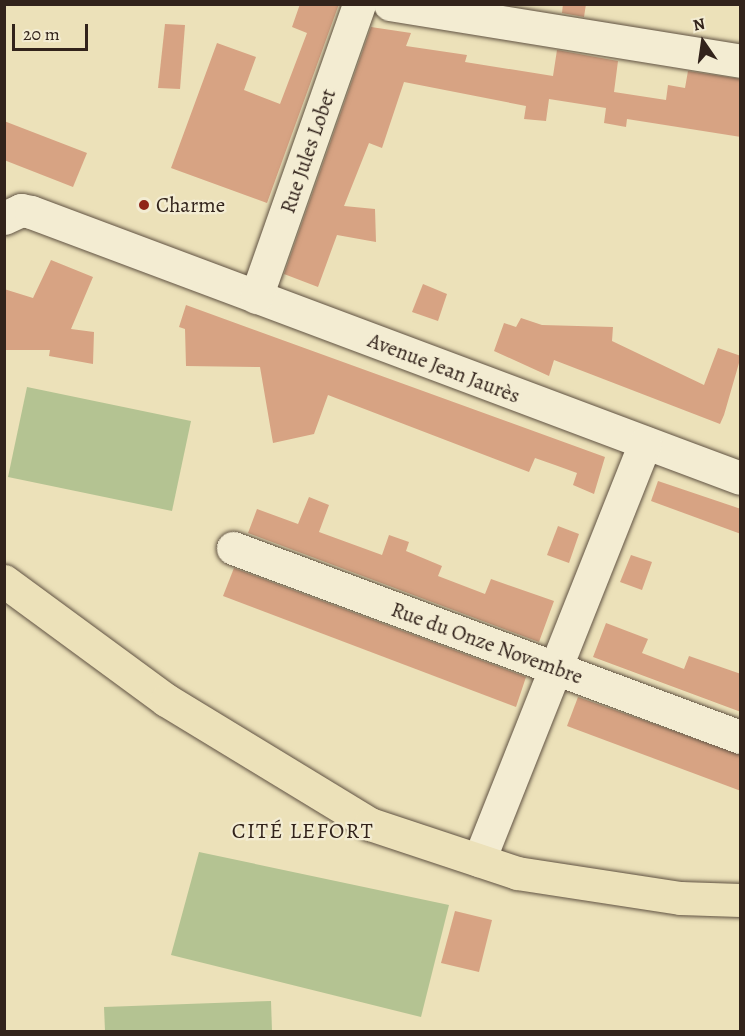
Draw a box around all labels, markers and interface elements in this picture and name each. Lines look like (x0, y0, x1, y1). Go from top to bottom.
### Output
scale bar (15, 12, 92, 50)
north arrow (673, 12, 733, 72)
text: N (691, 12, 707, 36)
text: 20 m (23, 22, 60, 46)
street label: Rue Jules Lobet (275, 85, 341, 217)
place label: Charme (156, 192, 225, 218)
marker: Charme (137, 198, 151, 212)
street label: Avenue Jean Jaurès (364, 327, 524, 409)
street label: Rue du Onze Novembre (388, 597, 586, 689)
district label: CITÉ LEFORT (232, 819, 374, 845)

